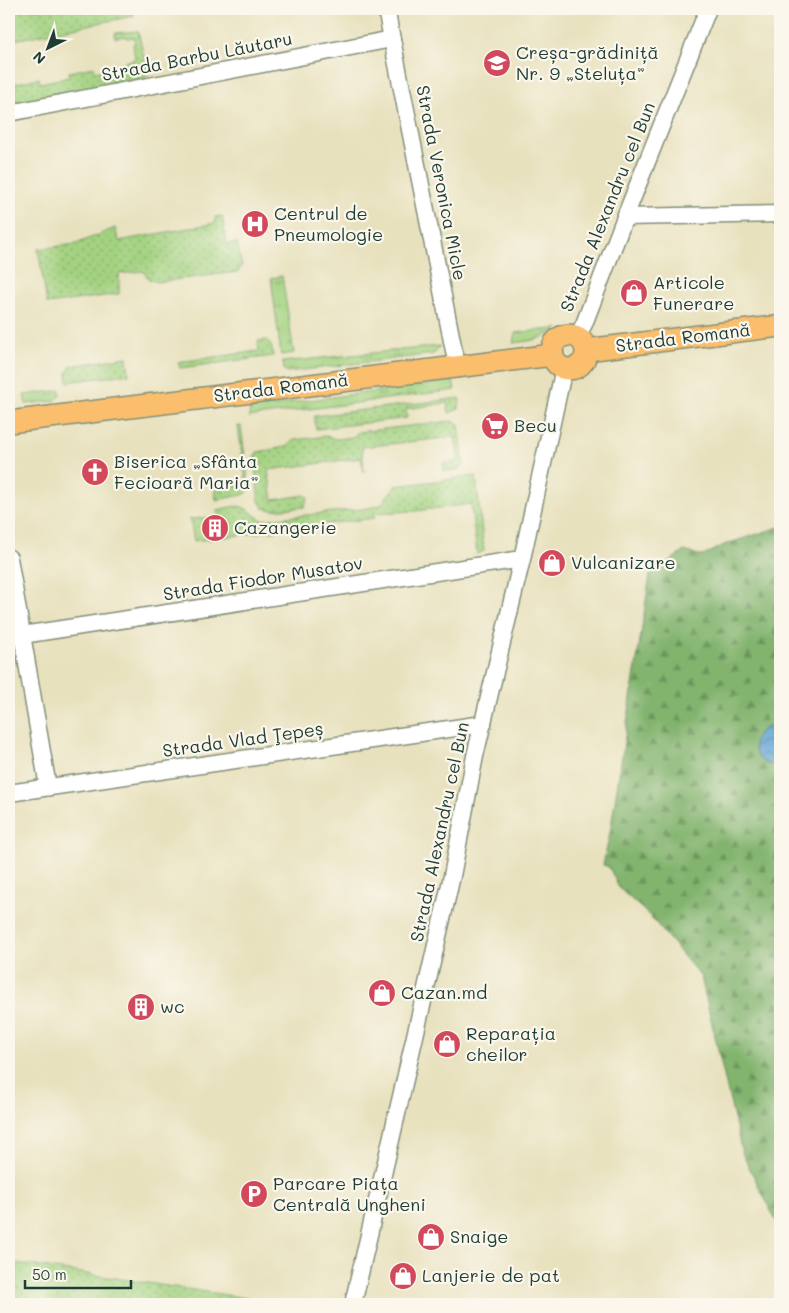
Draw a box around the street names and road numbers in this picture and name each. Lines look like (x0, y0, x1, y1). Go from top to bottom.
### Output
street label: Strada Barbu Lăutaru (99, 26, 294, 86)
street label: Strada Veronica Micle (411, 83, 473, 282)
street label: Strada Alexandru cel Bun (554, 98, 660, 315)
street label: Strada Romană (614, 317, 752, 357)
street label: Strada Romană (212, 367, 350, 407)
street label: Strada Fiodor Musatov (161, 550, 365, 606)
street label: Strada Vlad Ţepeș (161, 716, 325, 762)
street label: Strada Alexandru cel Bun (404, 720, 474, 944)

